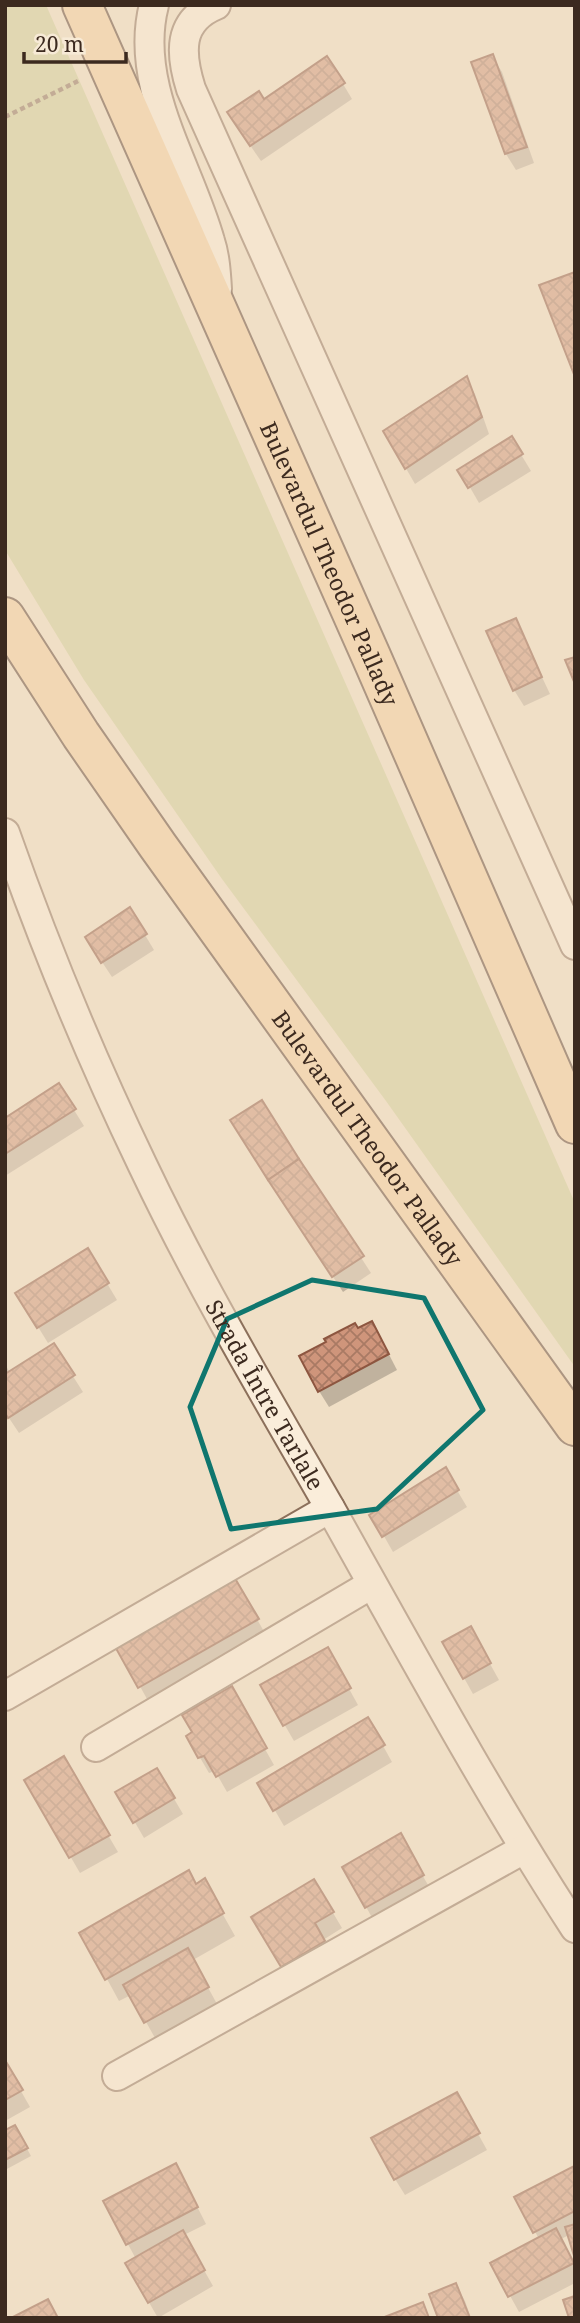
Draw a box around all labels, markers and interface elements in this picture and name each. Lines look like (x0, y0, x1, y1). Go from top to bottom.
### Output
scale bar (24, 21, 126, 65)
text: 20 m (35, 30, 84, 58)
street label: Bulevardul Theodor Pallady (253, 416, 407, 711)
street label: Bulevardul Theodor Pallady (265, 1004, 471, 1272)
street label: Strada Între Tarlale (198, 1294, 332, 1496)

